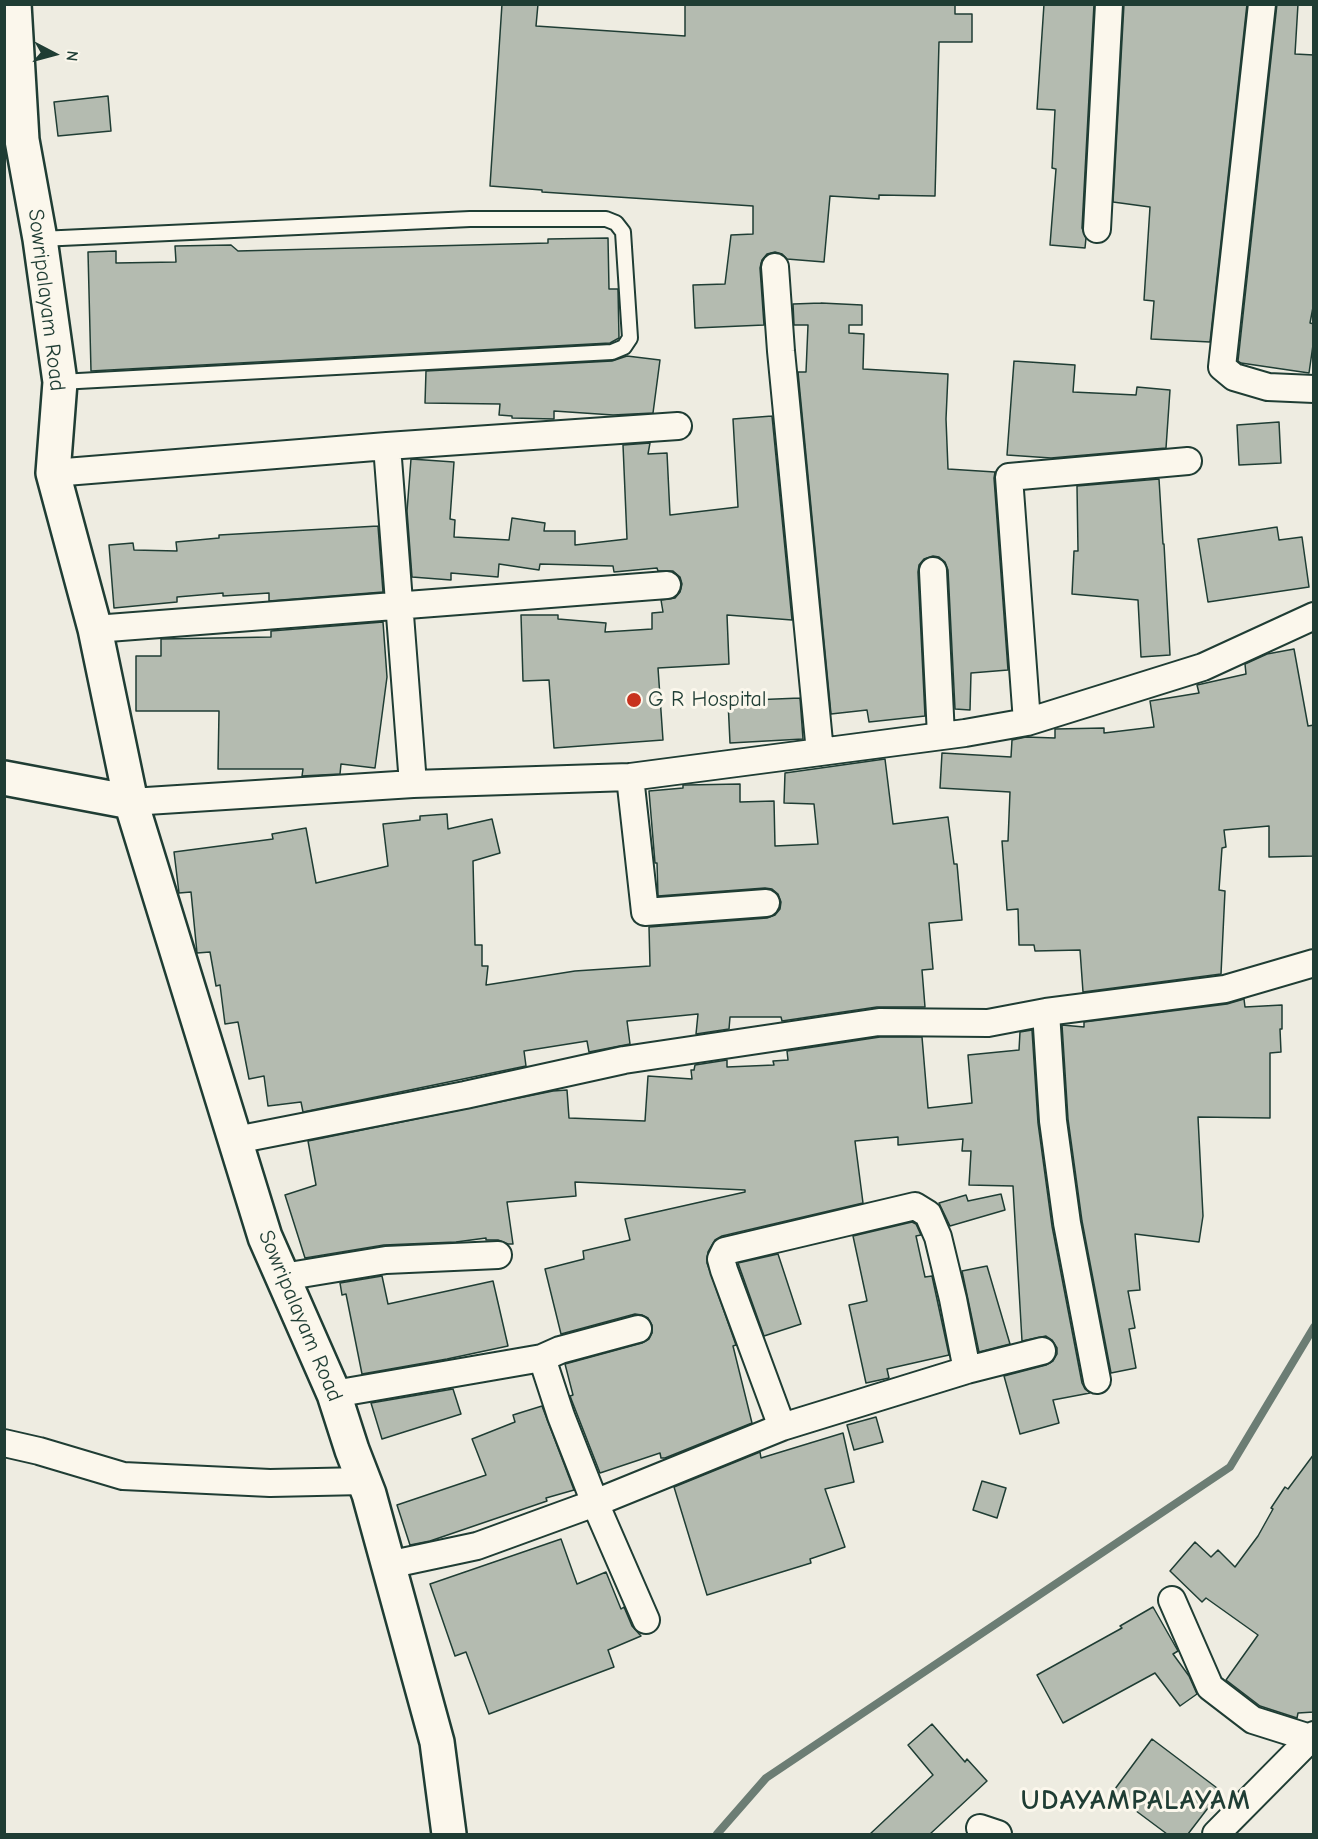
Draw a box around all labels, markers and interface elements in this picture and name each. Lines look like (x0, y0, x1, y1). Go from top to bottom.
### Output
north arrow (24, 24, 84, 84)
text: N (62, 50, 81, 62)
street label: Sowripalayam Road (22, 207, 70, 393)
place label: G R Hospital (648, 687, 767, 713)
marker: G R Hospital (625, 691, 643, 709)
street label: Sowripalayam Road (252, 1226, 348, 1406)
district label: UDAYAMPALAYAM (1021, 1784, 1251, 1818)

